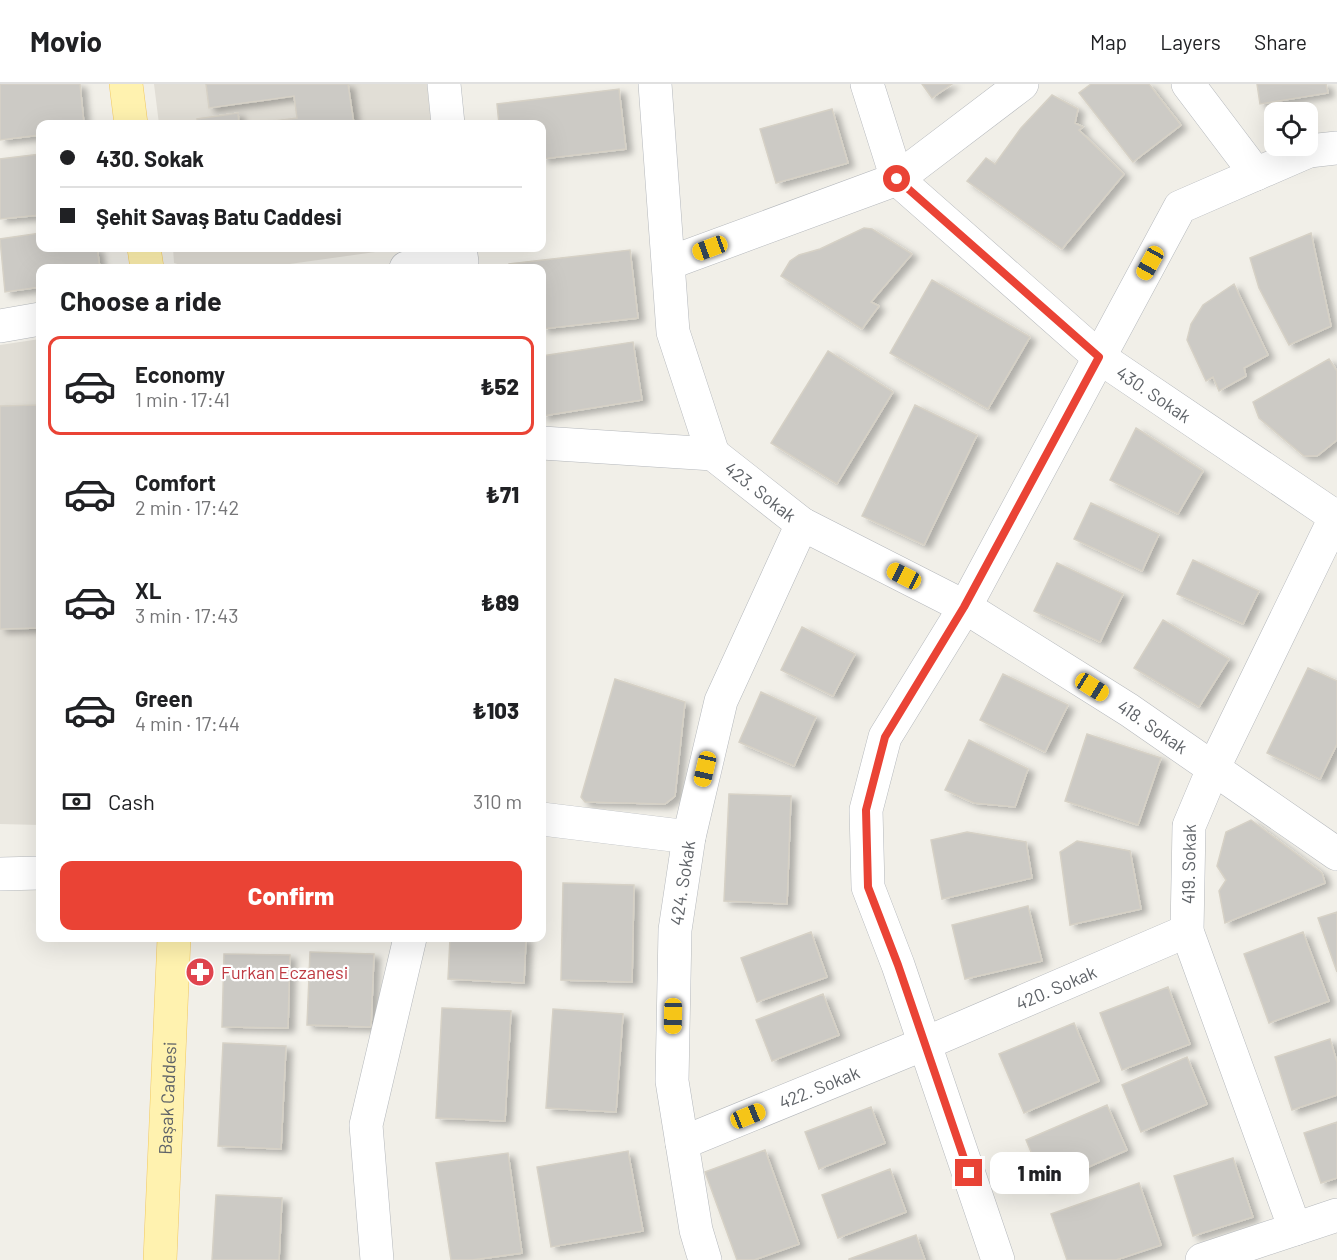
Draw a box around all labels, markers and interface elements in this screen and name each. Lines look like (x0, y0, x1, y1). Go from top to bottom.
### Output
text: Movio (30, 24, 102, 58)
text: Map (1090, 29, 1127, 54)
text: Layers (1160, 29, 1221, 54)
text: Share (1254, 29, 1307, 54)
map controls (1264, 102, 1318, 156)
button: locate (1264, 102, 1318, 156)
text: 430. Sokak (96, 145, 204, 171)
route start (883, 165, 910, 192)
text: Şehit Savaş Batu Caddesi (96, 203, 342, 229)
car (690, 233, 730, 263)
car (1133, 243, 1167, 283)
text: Choose a ride (60, 284, 222, 316)
icon: car (63, 359, 117, 413)
text: Economy (135, 361, 225, 387)
street label: 430. Sokak (1112, 361, 1195, 427)
text: ₺52 (480, 373, 519, 399)
text: 1 min · 17:41 (135, 387, 230, 411)
street label: 423. Sokak (721, 457, 801, 526)
icon: car (63, 467, 117, 521)
text: Comfort (135, 469, 216, 495)
text: ₺71 (486, 481, 519, 507)
text: 2 min · 17:42 (135, 495, 239, 519)
car (884, 560, 924, 592)
icon: car (63, 575, 117, 629)
text: XL (135, 577, 161, 603)
text: ₺89 (481, 589, 519, 615)
text: 3 min · 17:43 (135, 603, 238, 627)
car (1072, 670, 1112, 704)
icon: car (63, 683, 117, 737)
text: Green (135, 685, 193, 711)
street label: 418. Sokak (1114, 695, 1192, 758)
text: ₺103 (472, 697, 519, 723)
text: 4 min · 17:44 (135, 711, 240, 735)
car (692, 749, 718, 789)
icon: cash (60, 785, 93, 818)
text: Cash (108, 788, 155, 814)
text: 310 m (473, 789, 522, 813)
street label: 419. Sokak (1177, 824, 1200, 904)
street label: 424. Sokak (665, 839, 699, 927)
button: Confirm (60, 861, 522, 930)
pharmacy icon: Furkan Eczanesi (184, 956, 216, 988)
street label: 420. Sokak (1012, 960, 1100, 1014)
place label: Furkan Eczanesi (221, 961, 348, 983)
car (664, 998, 682, 1034)
street label: Başak Caddesi (154, 1041, 180, 1155)
street label: 422. Sokak (775, 1061, 863, 1113)
car (728, 1101, 768, 1131)
callout: 1 min (990, 1152, 1089, 1194)
route end (955, 1159, 982, 1186)
text: 1 min (1018, 1161, 1061, 1185)

